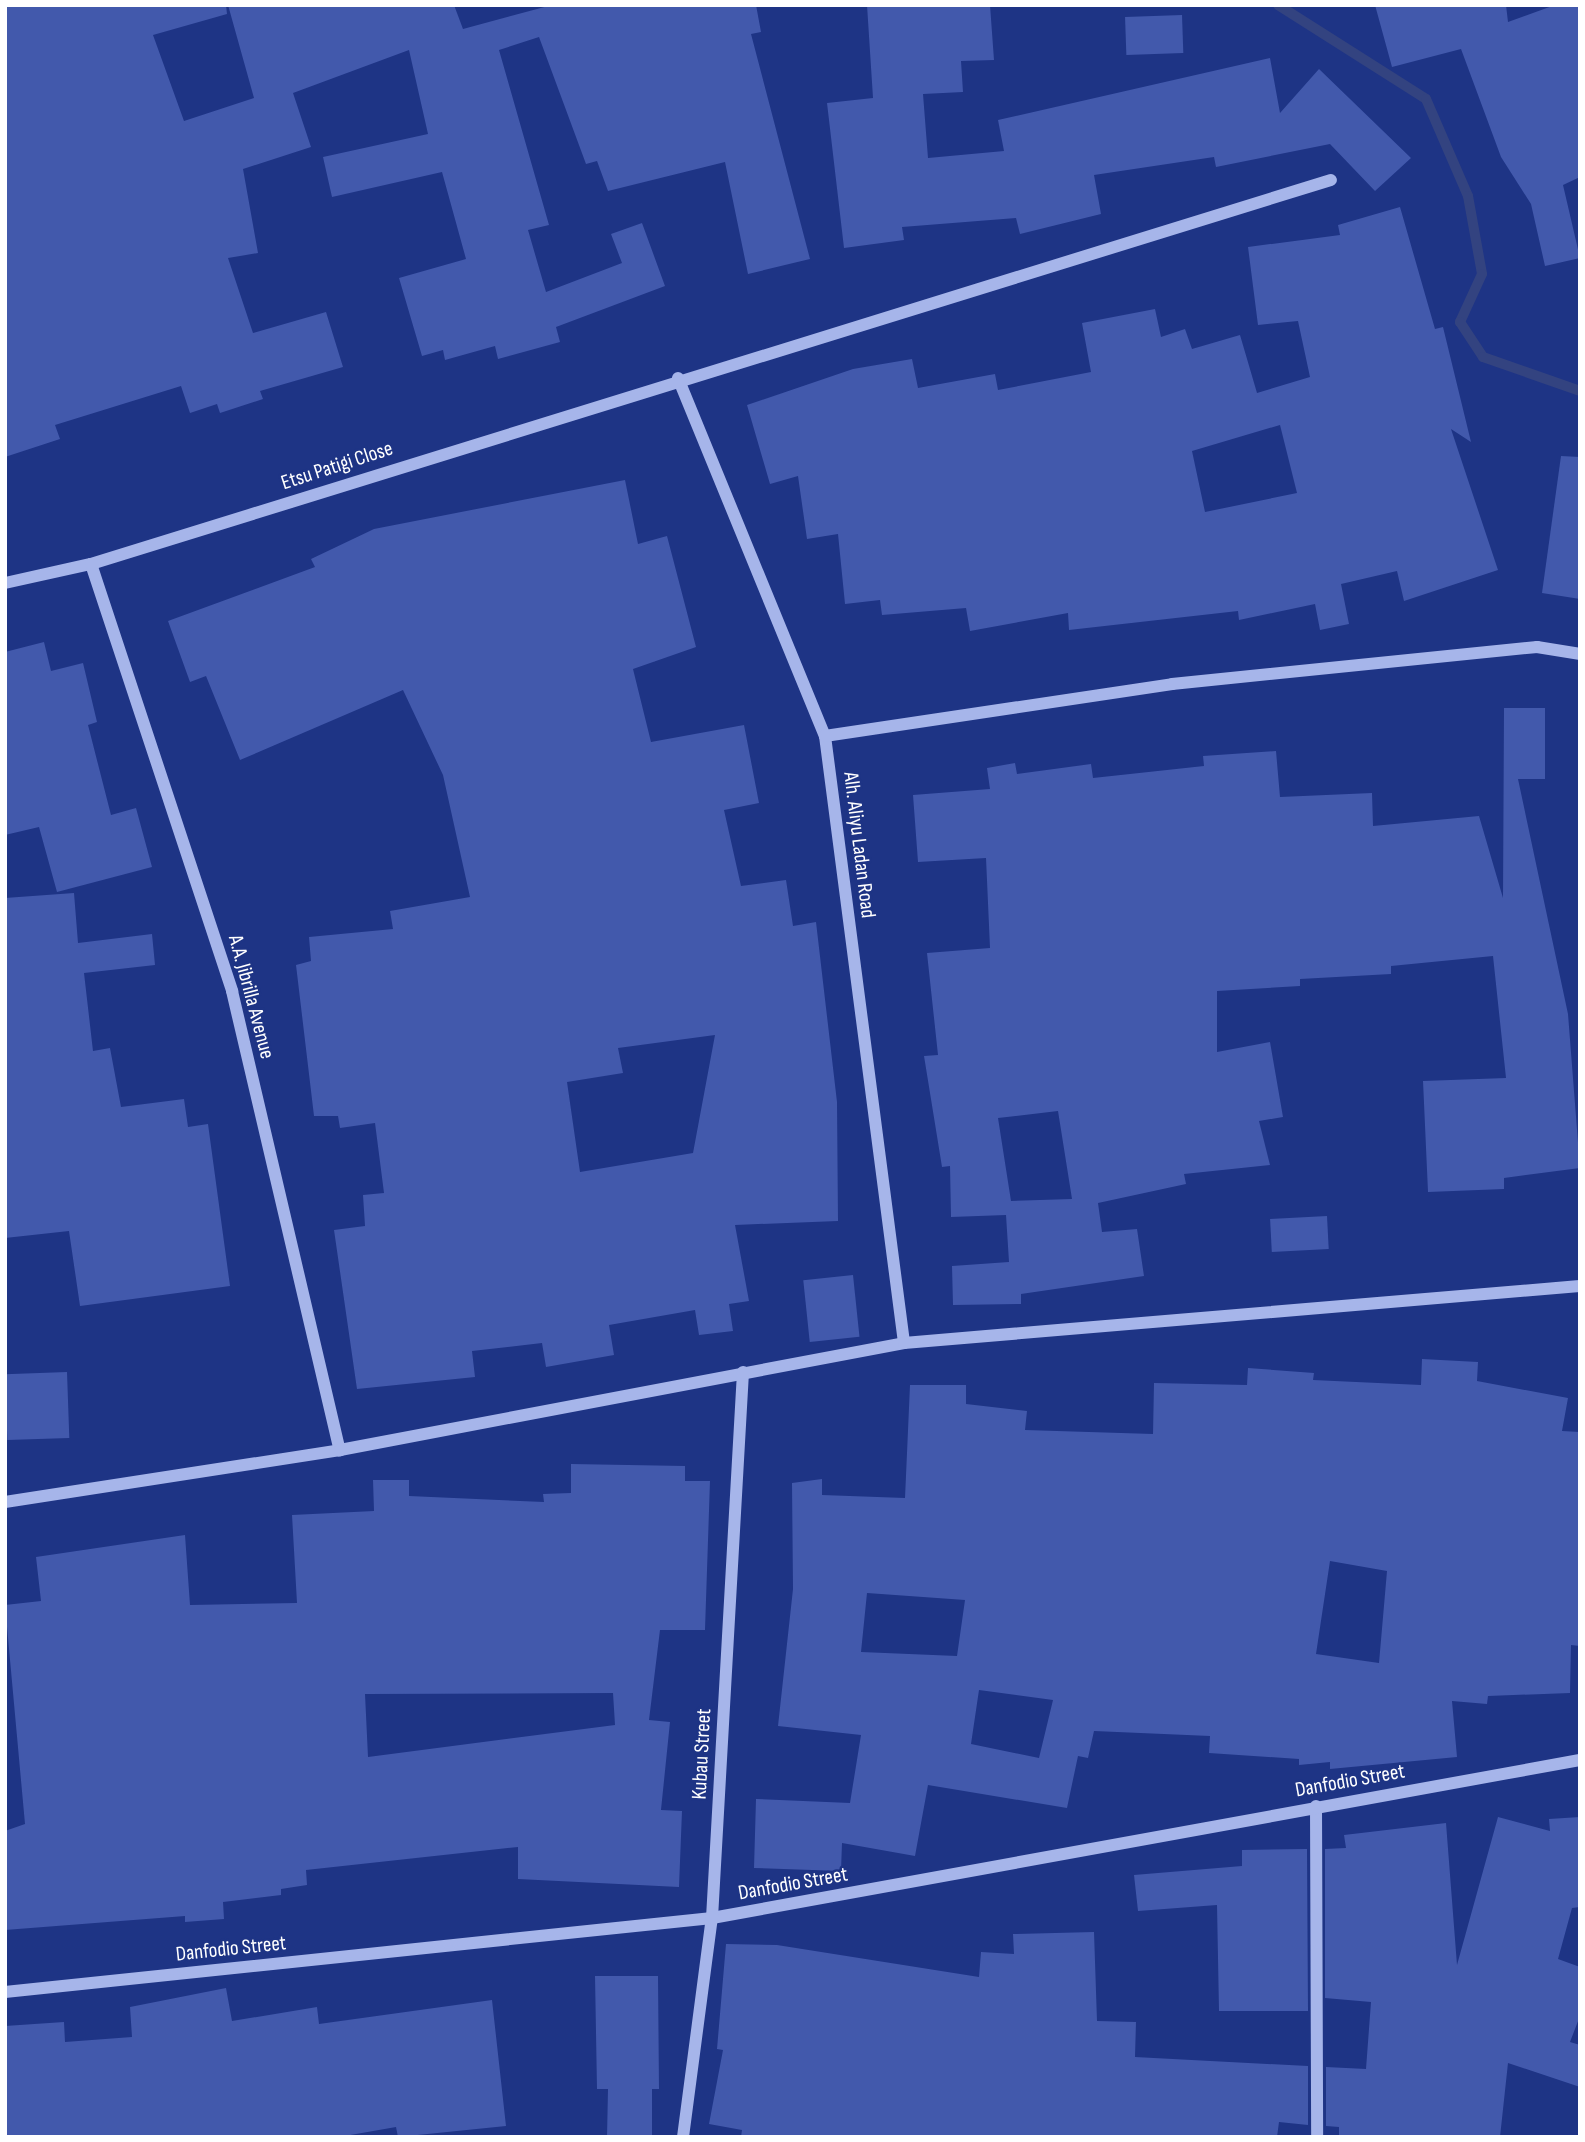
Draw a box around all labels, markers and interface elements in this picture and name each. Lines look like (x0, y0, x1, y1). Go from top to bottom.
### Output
street label: Etsu Patigi Close (278, 436, 396, 496)
street label: Alh. Aliyu Ladan Road (838, 770, 880, 920)
street label: A.A. Jibrilla Avenue (222, 932, 280, 1062)
street label: Kubau Street (687, 1708, 717, 1800)
street label: Danfodio Street (1293, 1759, 1407, 1803)
street label: Danfodio Street (736, 1862, 850, 1906)
street label: Danfodio Street (175, 1931, 287, 1967)

